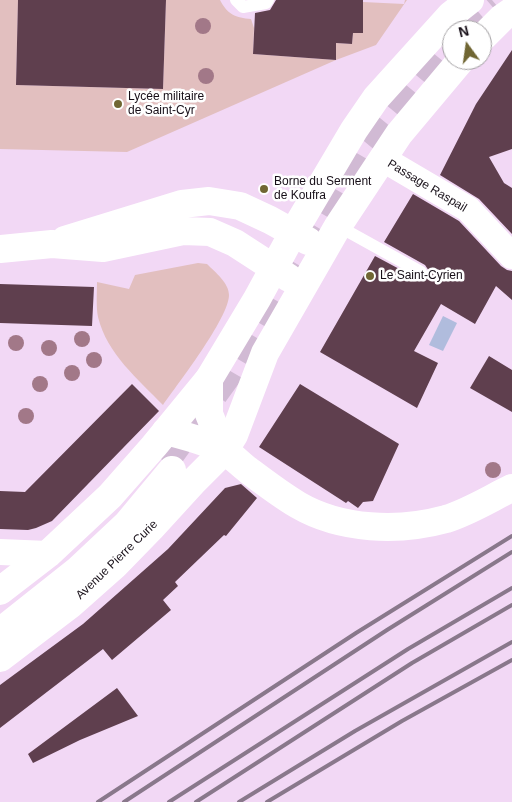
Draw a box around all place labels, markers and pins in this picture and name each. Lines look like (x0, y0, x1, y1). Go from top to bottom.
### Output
place label: Lycée militaire de Saint-Cyr (128, 90, 204, 118)
marker: Lycée militaire de Saint-Cyr (112, 98, 124, 110)
place label: Borne du Serment de Koufra (274, 175, 371, 203)
marker: Borne du Serment de Koufra (258, 183, 270, 195)
place label: Le Saint-Cyrien (380, 269, 463, 283)
marker: Le Saint-Cyrien (364, 270, 376, 282)

